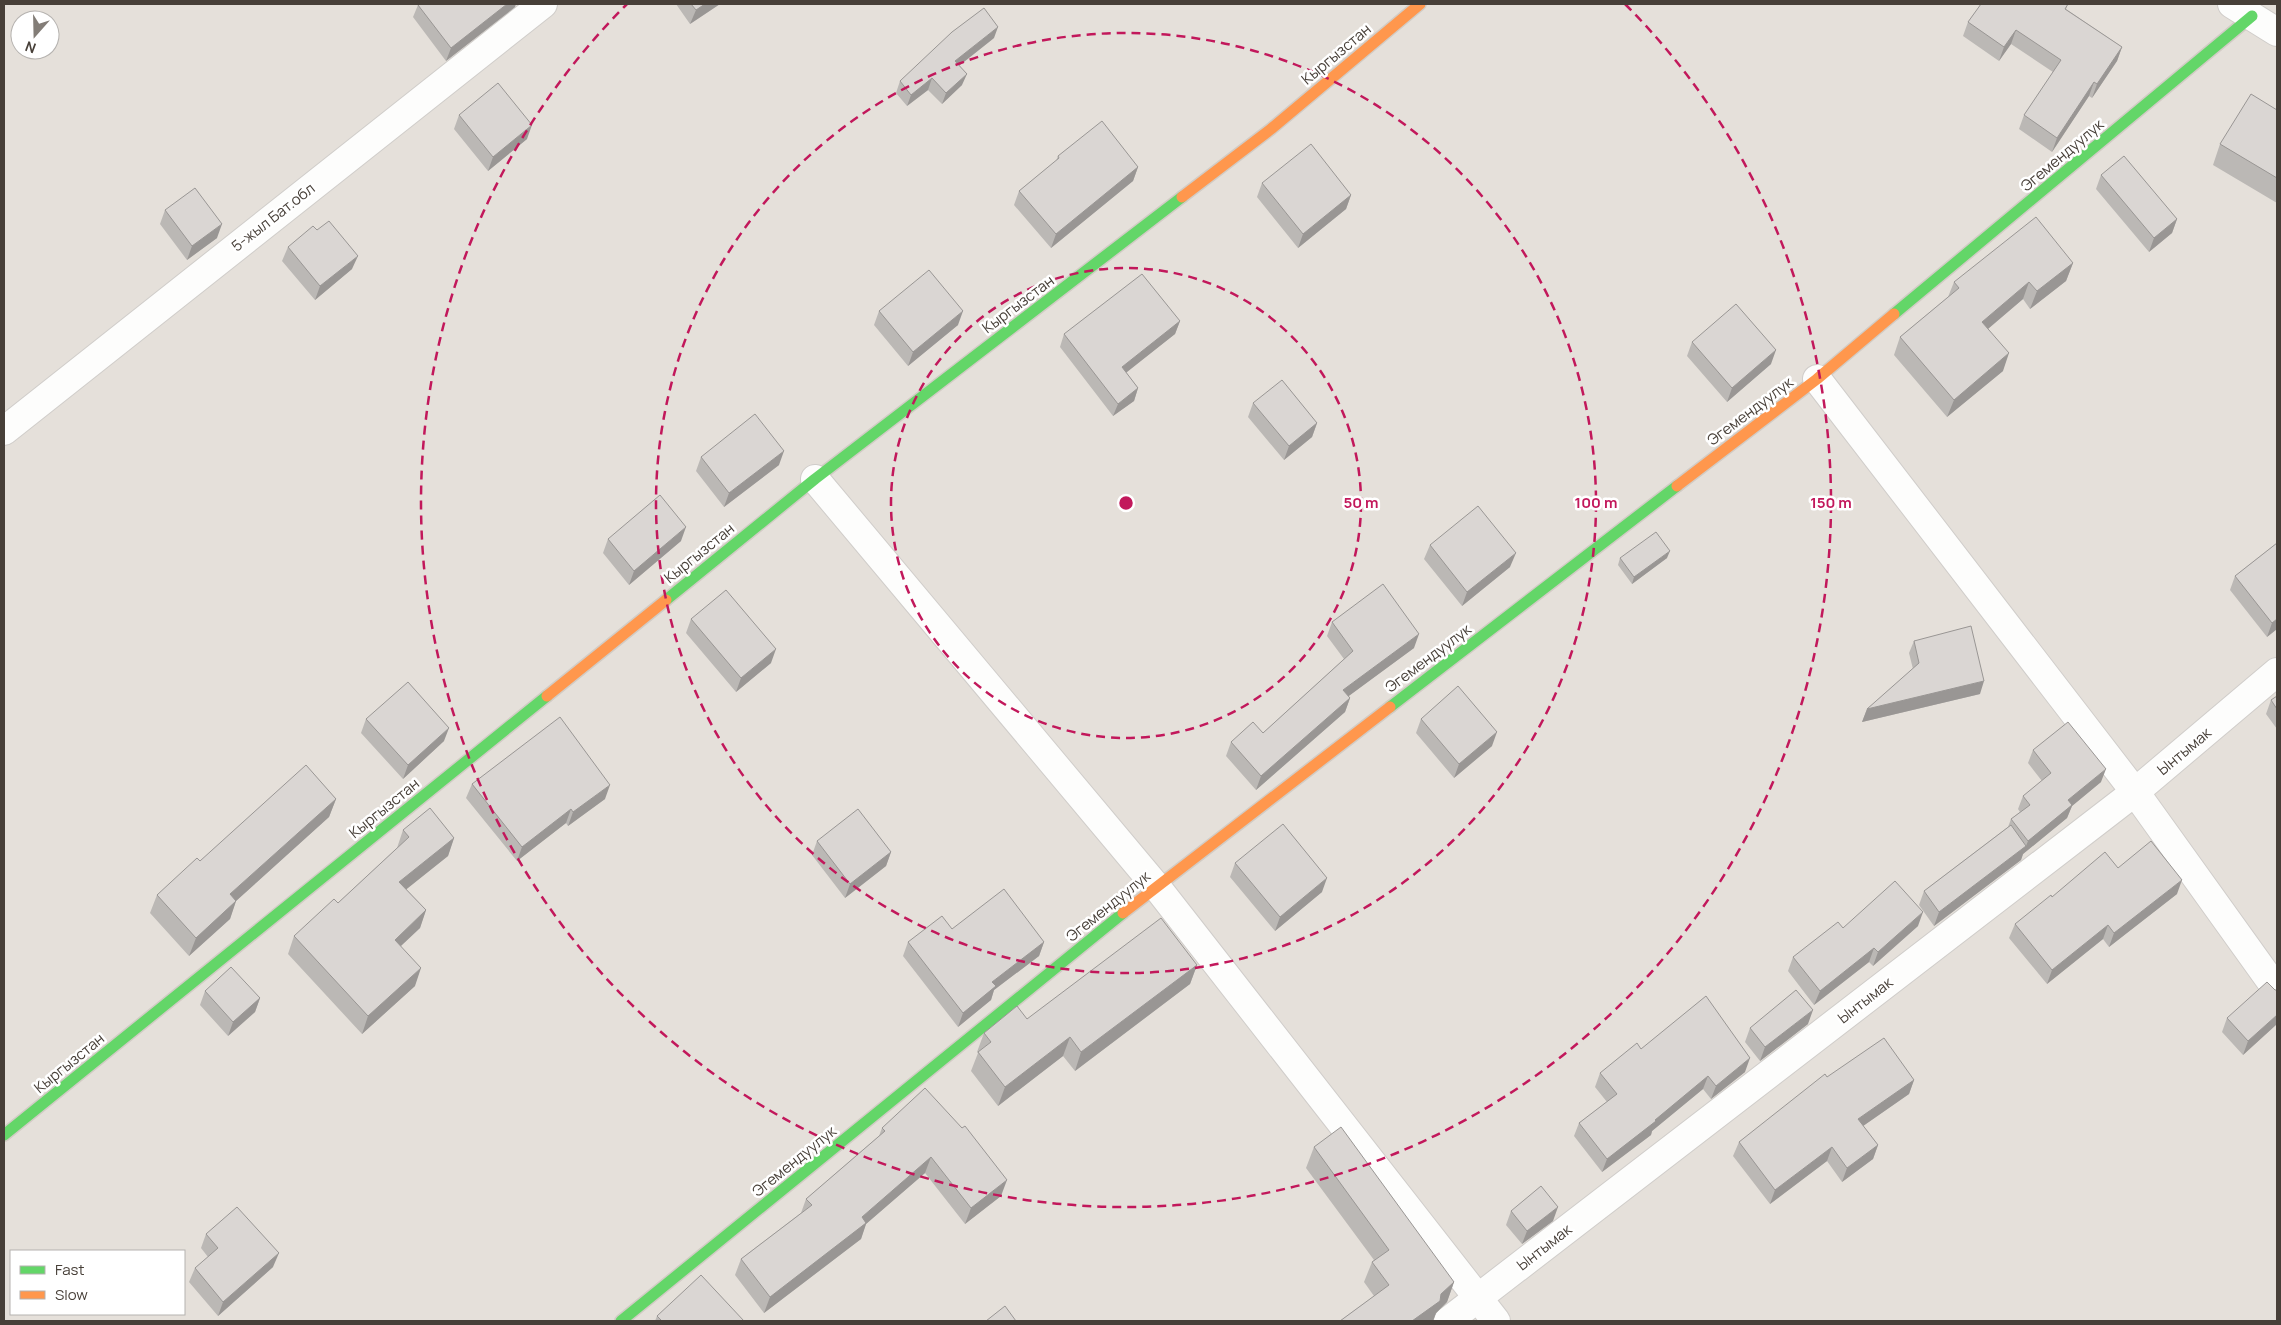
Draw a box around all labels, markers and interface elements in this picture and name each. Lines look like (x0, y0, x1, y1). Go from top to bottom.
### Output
north arrow (10, 10, 60, 60)
street label: Кыргызстан (1297, 19, 1375, 89)
text: N (22, 37, 38, 58)
street label: Эгемендуулук (2016, 114, 2108, 196)
street label: 5-жыл Бат.обл (227, 178, 319, 256)
street label: Кыргызстан (978, 270, 1058, 338)
street label: Эгемендуулук (1703, 371, 1798, 450)
text: 50 m (1343, 492, 1379, 513)
text: 100 m (1575, 492, 1617, 513)
text: 150 m (1810, 492, 1852, 513)
centre of rings (1117, 494, 1135, 512)
street label: Кыргызстан (659, 518, 739, 588)
street label: Эгемендуулук (1381, 618, 1476, 697)
street label: Ынтымак (2153, 722, 2216, 780)
street label: Кыргызстан (344, 773, 424, 843)
street label: Эгемендуулук (1062, 865, 1155, 946)
street label: Ынтымак (1833, 972, 1897, 1028)
street label: Кыргызстан (29, 1028, 109, 1098)
street label: Эгемендуулук (748, 1120, 841, 1201)
street label: Ынтымак (1512, 1219, 1576, 1275)
legend (10, 1250, 185, 1315)
text: Fast (55, 1259, 84, 1280)
text: Slow (55, 1284, 88, 1305)

